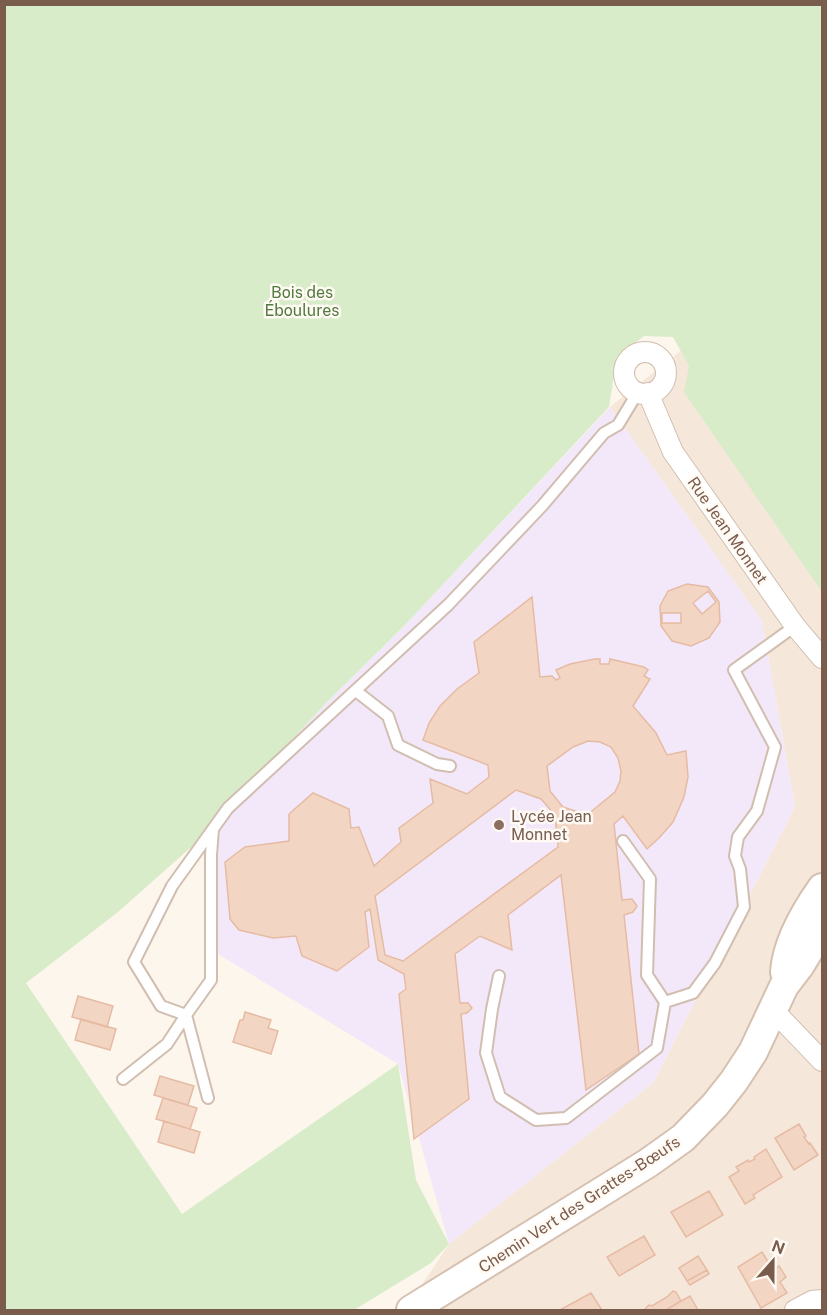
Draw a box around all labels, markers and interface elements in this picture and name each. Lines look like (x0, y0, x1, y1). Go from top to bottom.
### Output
park label: Bois des Éboulures (265, 283, 339, 320)
street label: Rue Jean Monnet (684, 473, 772, 588)
place label: Lycée Jean Monnet (511, 807, 592, 844)
marker: Lycée Jean Monnet (492, 818, 506, 832)
street label: Chemin Vert des Grattes-Bœufs (475, 1132, 684, 1277)
north arrow (743, 1231, 803, 1291)
text: N (769, 1236, 787, 1259)

